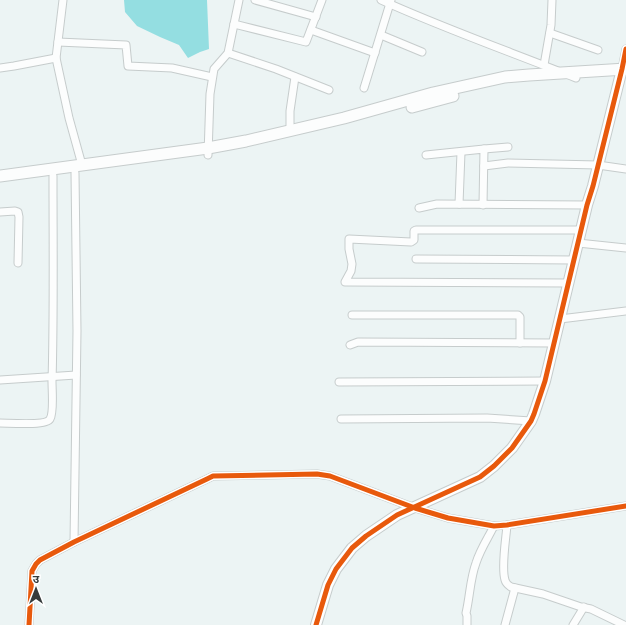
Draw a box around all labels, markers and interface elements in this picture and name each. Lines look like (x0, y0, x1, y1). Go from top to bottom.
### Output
north arrow (16, 569, 56, 609)
text: उ (33, 572, 40, 585)

